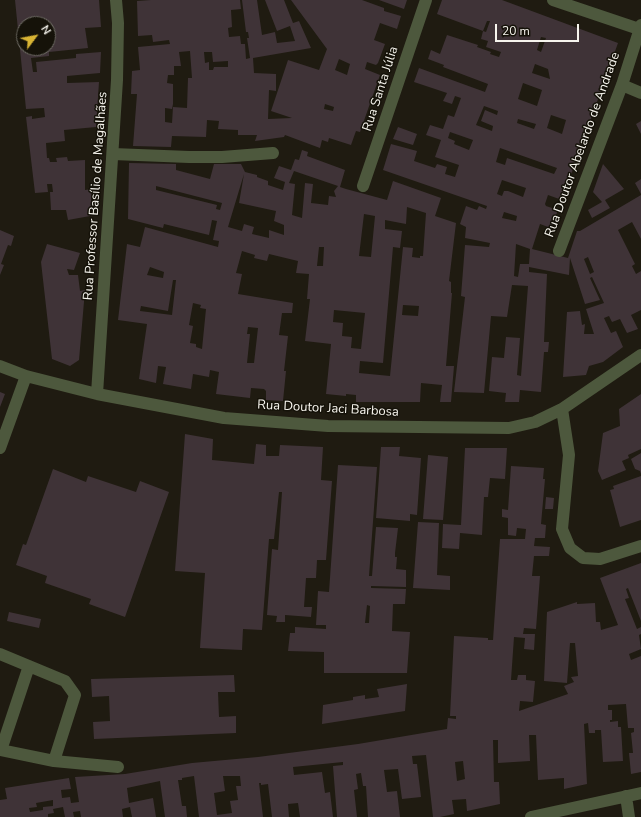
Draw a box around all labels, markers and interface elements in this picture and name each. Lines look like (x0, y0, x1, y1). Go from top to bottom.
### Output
north arrow (16, 16, 56, 56)
scale bar (497, 16, 581, 42)
text: N (37, 22, 54, 37)
text: 20 m (502, 23, 530, 39)
street label: Rua Santa Júlia (360, 44, 402, 134)
street label: Rua Doutor Abelardo de Andrade (542, 50, 624, 240)
street label: Rua Professor Basílio de Magalhães (81, 91, 111, 301)
street label: Rua Doutor Jaci Barbosa (257, 397, 399, 421)

